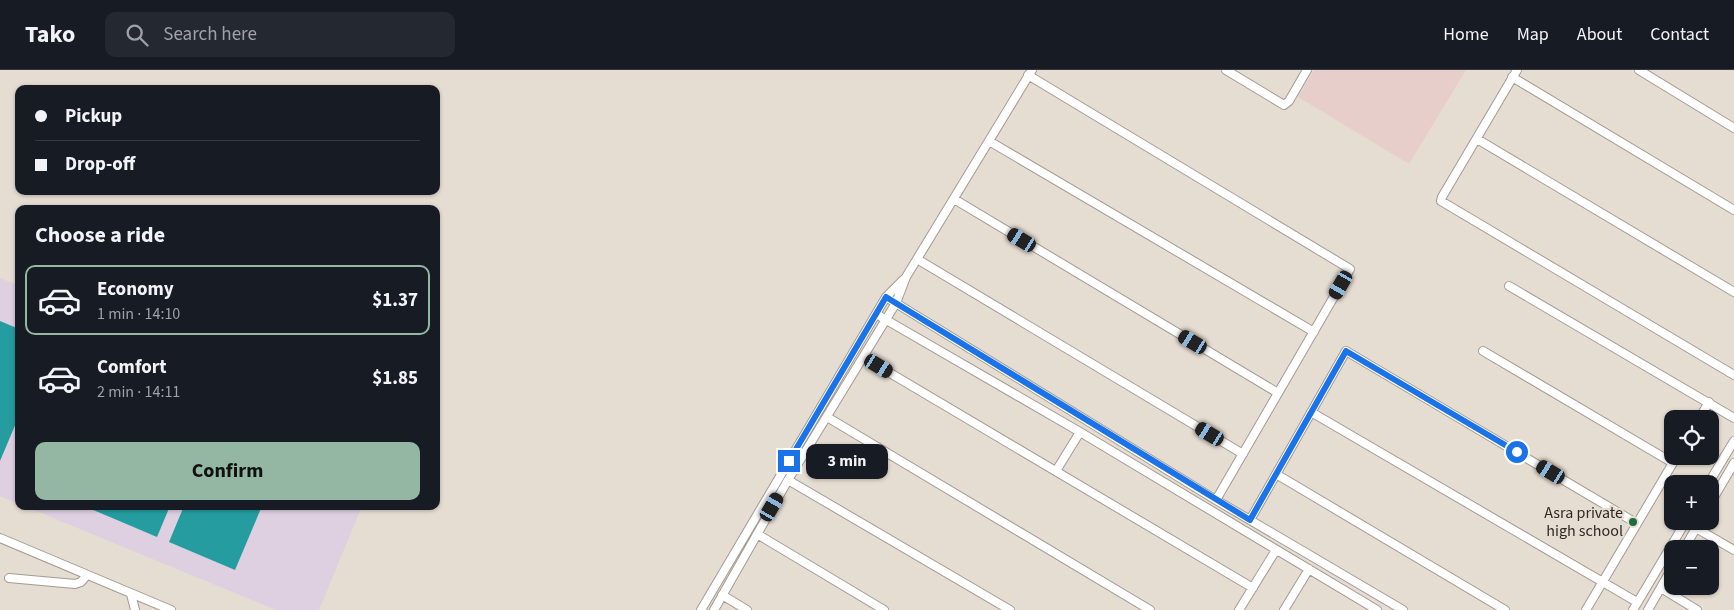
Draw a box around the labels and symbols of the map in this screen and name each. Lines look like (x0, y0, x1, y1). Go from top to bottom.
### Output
car (1005, 226, 1038, 254)
car (1327, 268, 1354, 302)
car (1176, 328, 1209, 356)
car (862, 352, 895, 380)
car (1193, 420, 1226, 448)
route start (1506, 441, 1528, 463)
callout: 3 min (806, 444, 889, 478)
route end (778, 450, 800, 472)
car (1534, 458, 1567, 486)
car (758, 490, 785, 524)
place label: Asra private high school (1544, 502, 1623, 542)
marker: Asra private high school (1627, 516, 1639, 528)

